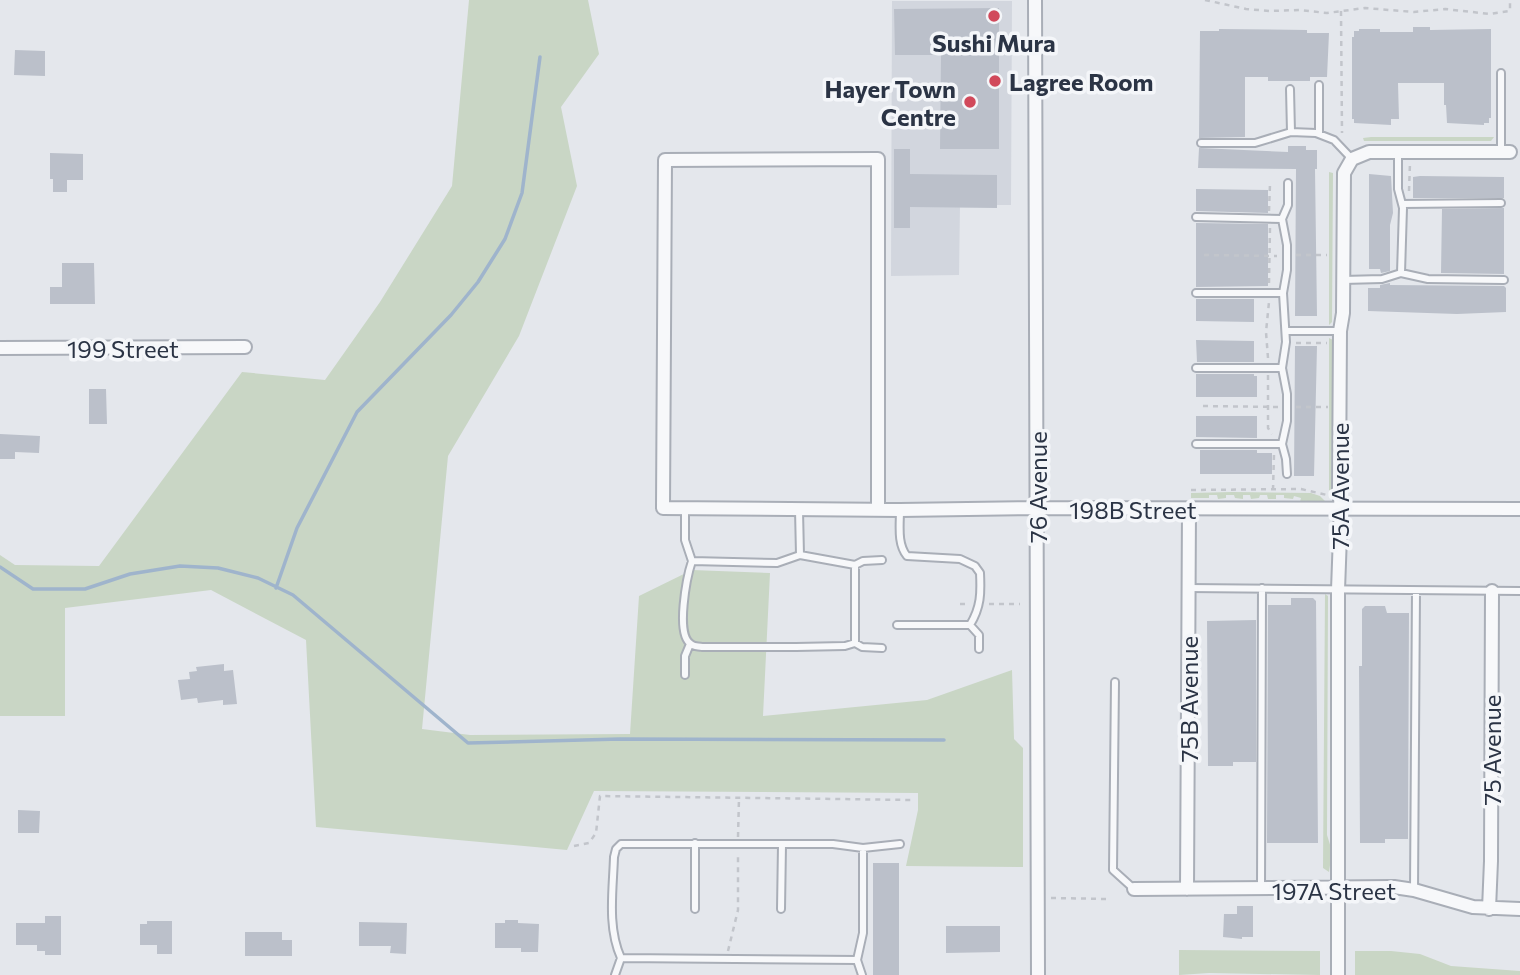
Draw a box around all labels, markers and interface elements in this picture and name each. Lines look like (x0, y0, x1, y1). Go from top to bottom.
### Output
marker: Sushi Mura (986, 8, 1002, 24)
place label: Sushi Mura (932, 28, 1056, 57)
place label: Lagree Room (1009, 67, 1154, 96)
marker: Lagree Room (987, 73, 1003, 89)
place label: Hayer Town Centre (825, 74, 956, 131)
marker: Hayer Town Centre (962, 94, 978, 110)
street label: 199 Street (67, 334, 179, 363)
street label: 75A Avenue (1325, 422, 1354, 550)
street label: 76 Avenue (1023, 431, 1052, 543)
street label: 198B Street (1069, 495, 1197, 524)
street label: 75B Avenue (1174, 636, 1203, 762)
street label: 75 Avenue (1477, 695, 1506, 806)
street label: 197A Street (1272, 876, 1396, 905)

